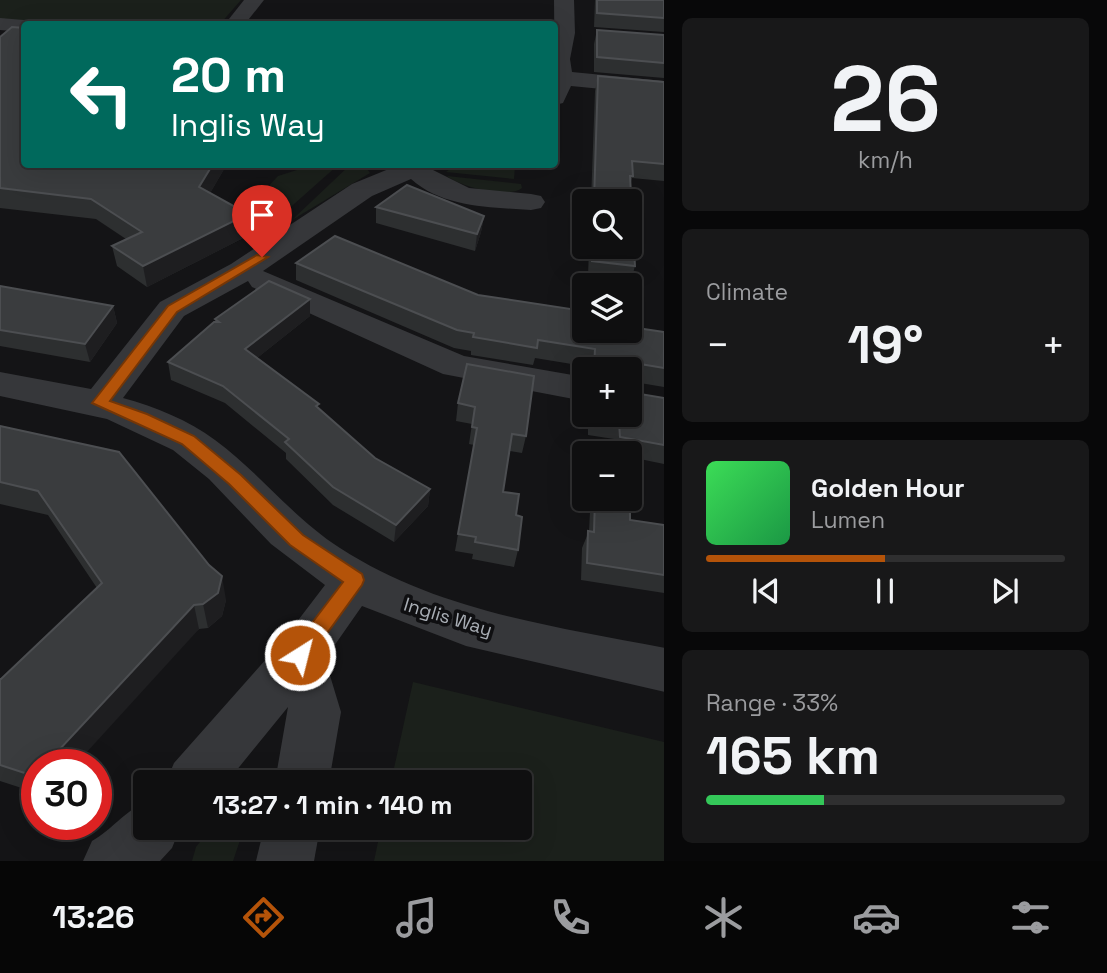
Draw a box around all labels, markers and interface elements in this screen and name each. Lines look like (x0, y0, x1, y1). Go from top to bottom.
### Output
text: 26 (830, 41, 941, 158)
text: 20 m (171, 44, 286, 106)
icon: left (56, 49, 147, 140)
text: Inglis Way (171, 105, 325, 145)
text: km/h (858, 145, 913, 175)
pin (232, 185, 292, 257)
map controls (572, 189, 642, 511)
button: search (572, 189, 642, 259)
icon: arrive (243, 196, 281, 234)
button: layers (572, 273, 642, 343)
text: Climate (706, 277, 788, 307)
text: 19° (847, 312, 924, 378)
text: − (706, 321, 730, 369)
text: + (1041, 321, 1065, 369)
button: + (572, 357, 642, 427)
button: − (572, 441, 642, 511)
text: Golden Hour (811, 471, 965, 505)
text: Lumen (811, 505, 885, 535)
icon: previous (747, 572, 785, 610)
icon: pause (866, 572, 904, 610)
icon: next (986, 572, 1024, 610)
street label: Inglis Way (401, 592, 495, 642)
position arrow (263, 618, 337, 692)
text: Range · 33% (706, 688, 838, 718)
text: 165 km (706, 723, 880, 789)
speed limit sign: 30 (21, 749, 112, 840)
text: 13:27 · 1 min · 140 m (212, 788, 453, 822)
icon: directions (239, 893, 288, 942)
icon: music (392, 893, 441, 942)
icon: phone (546, 893, 595, 942)
icon: climate (699, 893, 748, 942)
icon: car (852, 893, 901, 942)
icon: filters (1006, 893, 1055, 942)
text: 13:26 (52, 897, 134, 937)

